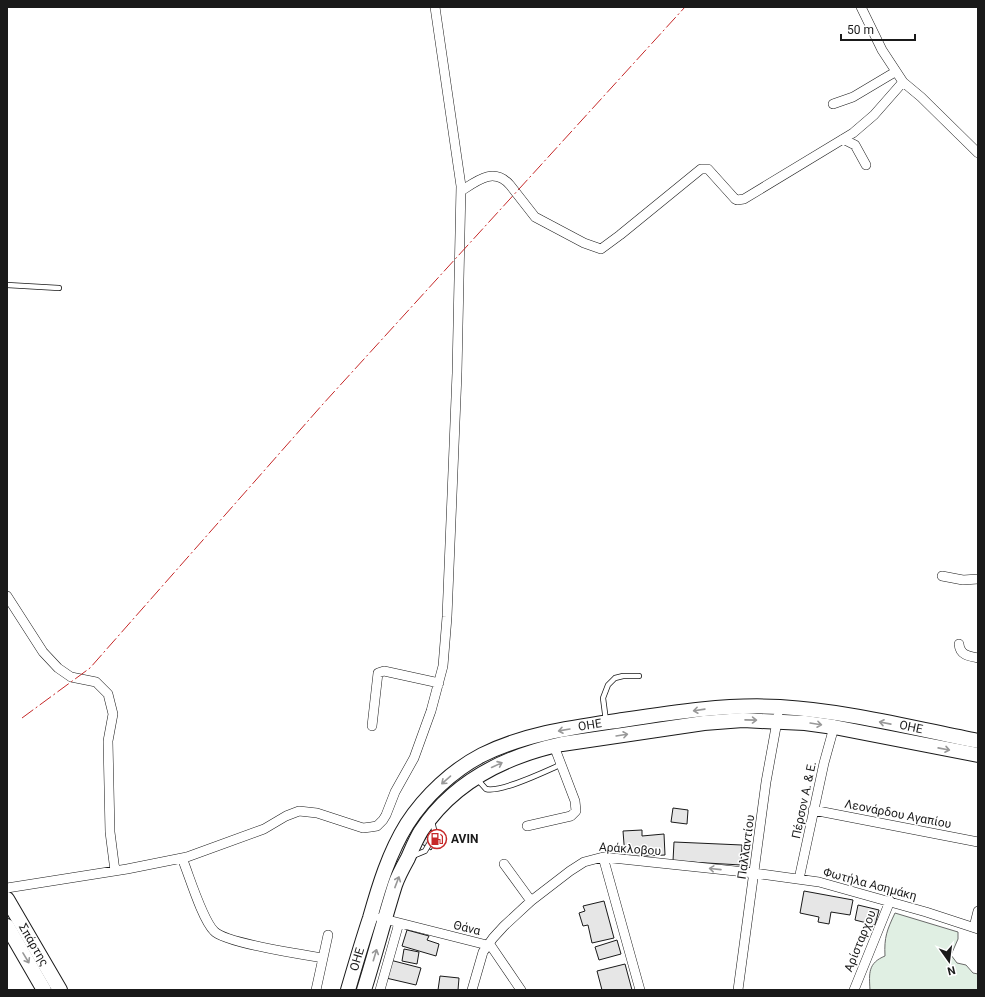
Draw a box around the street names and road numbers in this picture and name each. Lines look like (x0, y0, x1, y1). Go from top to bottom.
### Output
street label: ΟΗΕ (577, 716, 603, 734)
street label: ΟΗΕ (898, 718, 924, 736)
street label: Πέρσον Α. & Ε. (789, 760, 819, 840)
street label: Λεονάρδου Αγαπίου (844, 797, 952, 831)
street label: Παλλαντίου (735, 814, 757, 880)
street label: Αράκλοβου (599, 840, 661, 858)
street label: Φωτήλα Ασημάκη (822, 865, 918, 903)
street label: Αρίσταρχου (841, 908, 879, 974)
street label: Θάνα (452, 918, 482, 938)
street label: Σπάρτης (16, 921, 52, 969)
street label: ΟΗΕ (347, 946, 367, 973)

